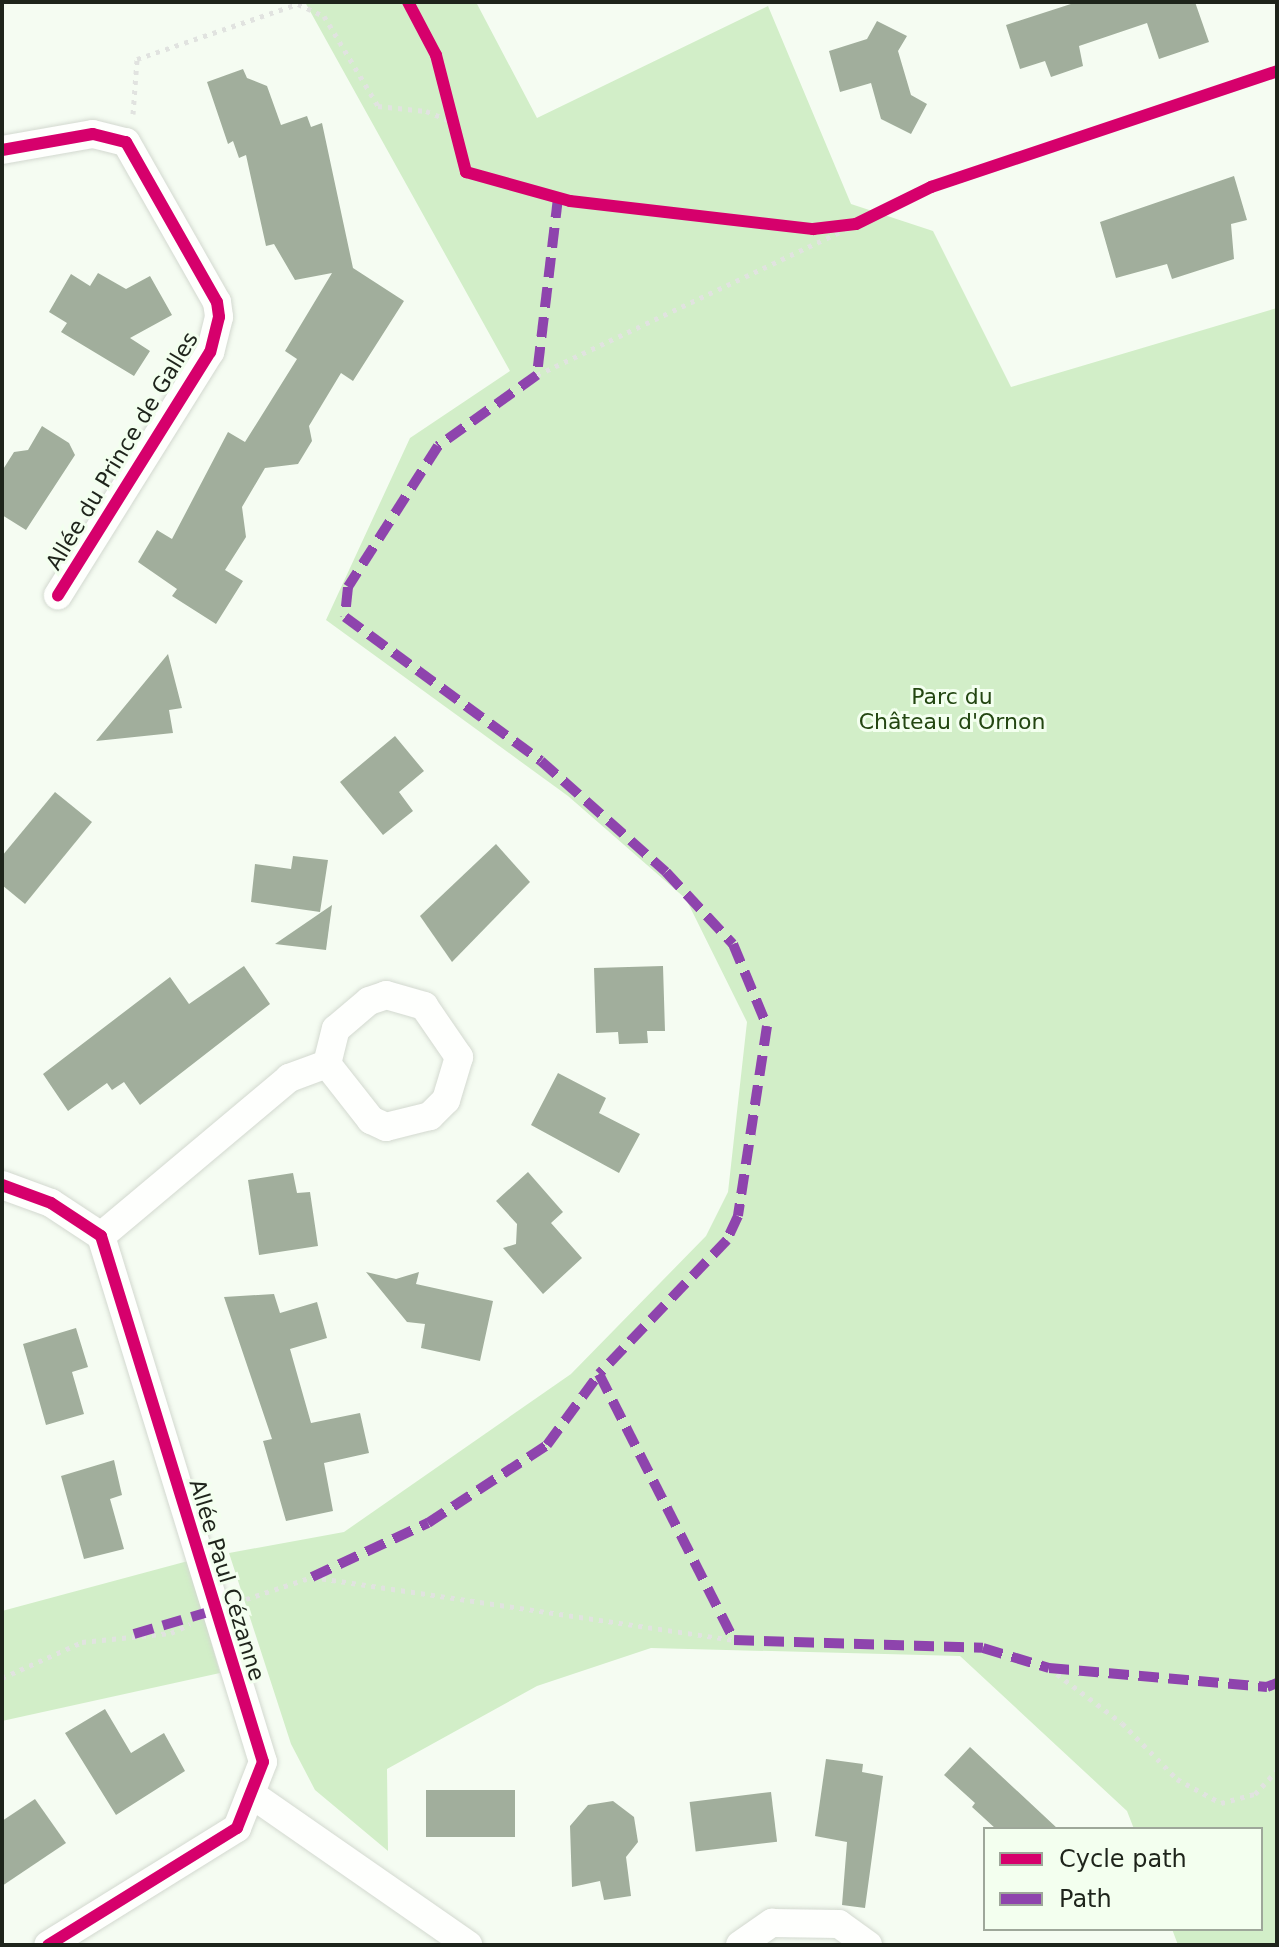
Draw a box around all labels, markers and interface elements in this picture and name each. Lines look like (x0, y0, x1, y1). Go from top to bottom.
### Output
street label: Allée du Prince de Galles (40, 327, 204, 575)
park label: Parc du Château d'Ornon (859, 683, 1045, 734)
street label: Allée Paul Cézanne (184, 1476, 270, 1684)
legend (983, 1827, 1263, 1931)
text: Cycle path (1059, 1845, 1187, 1873)
text: Path (1059, 1885, 1112, 1913)

